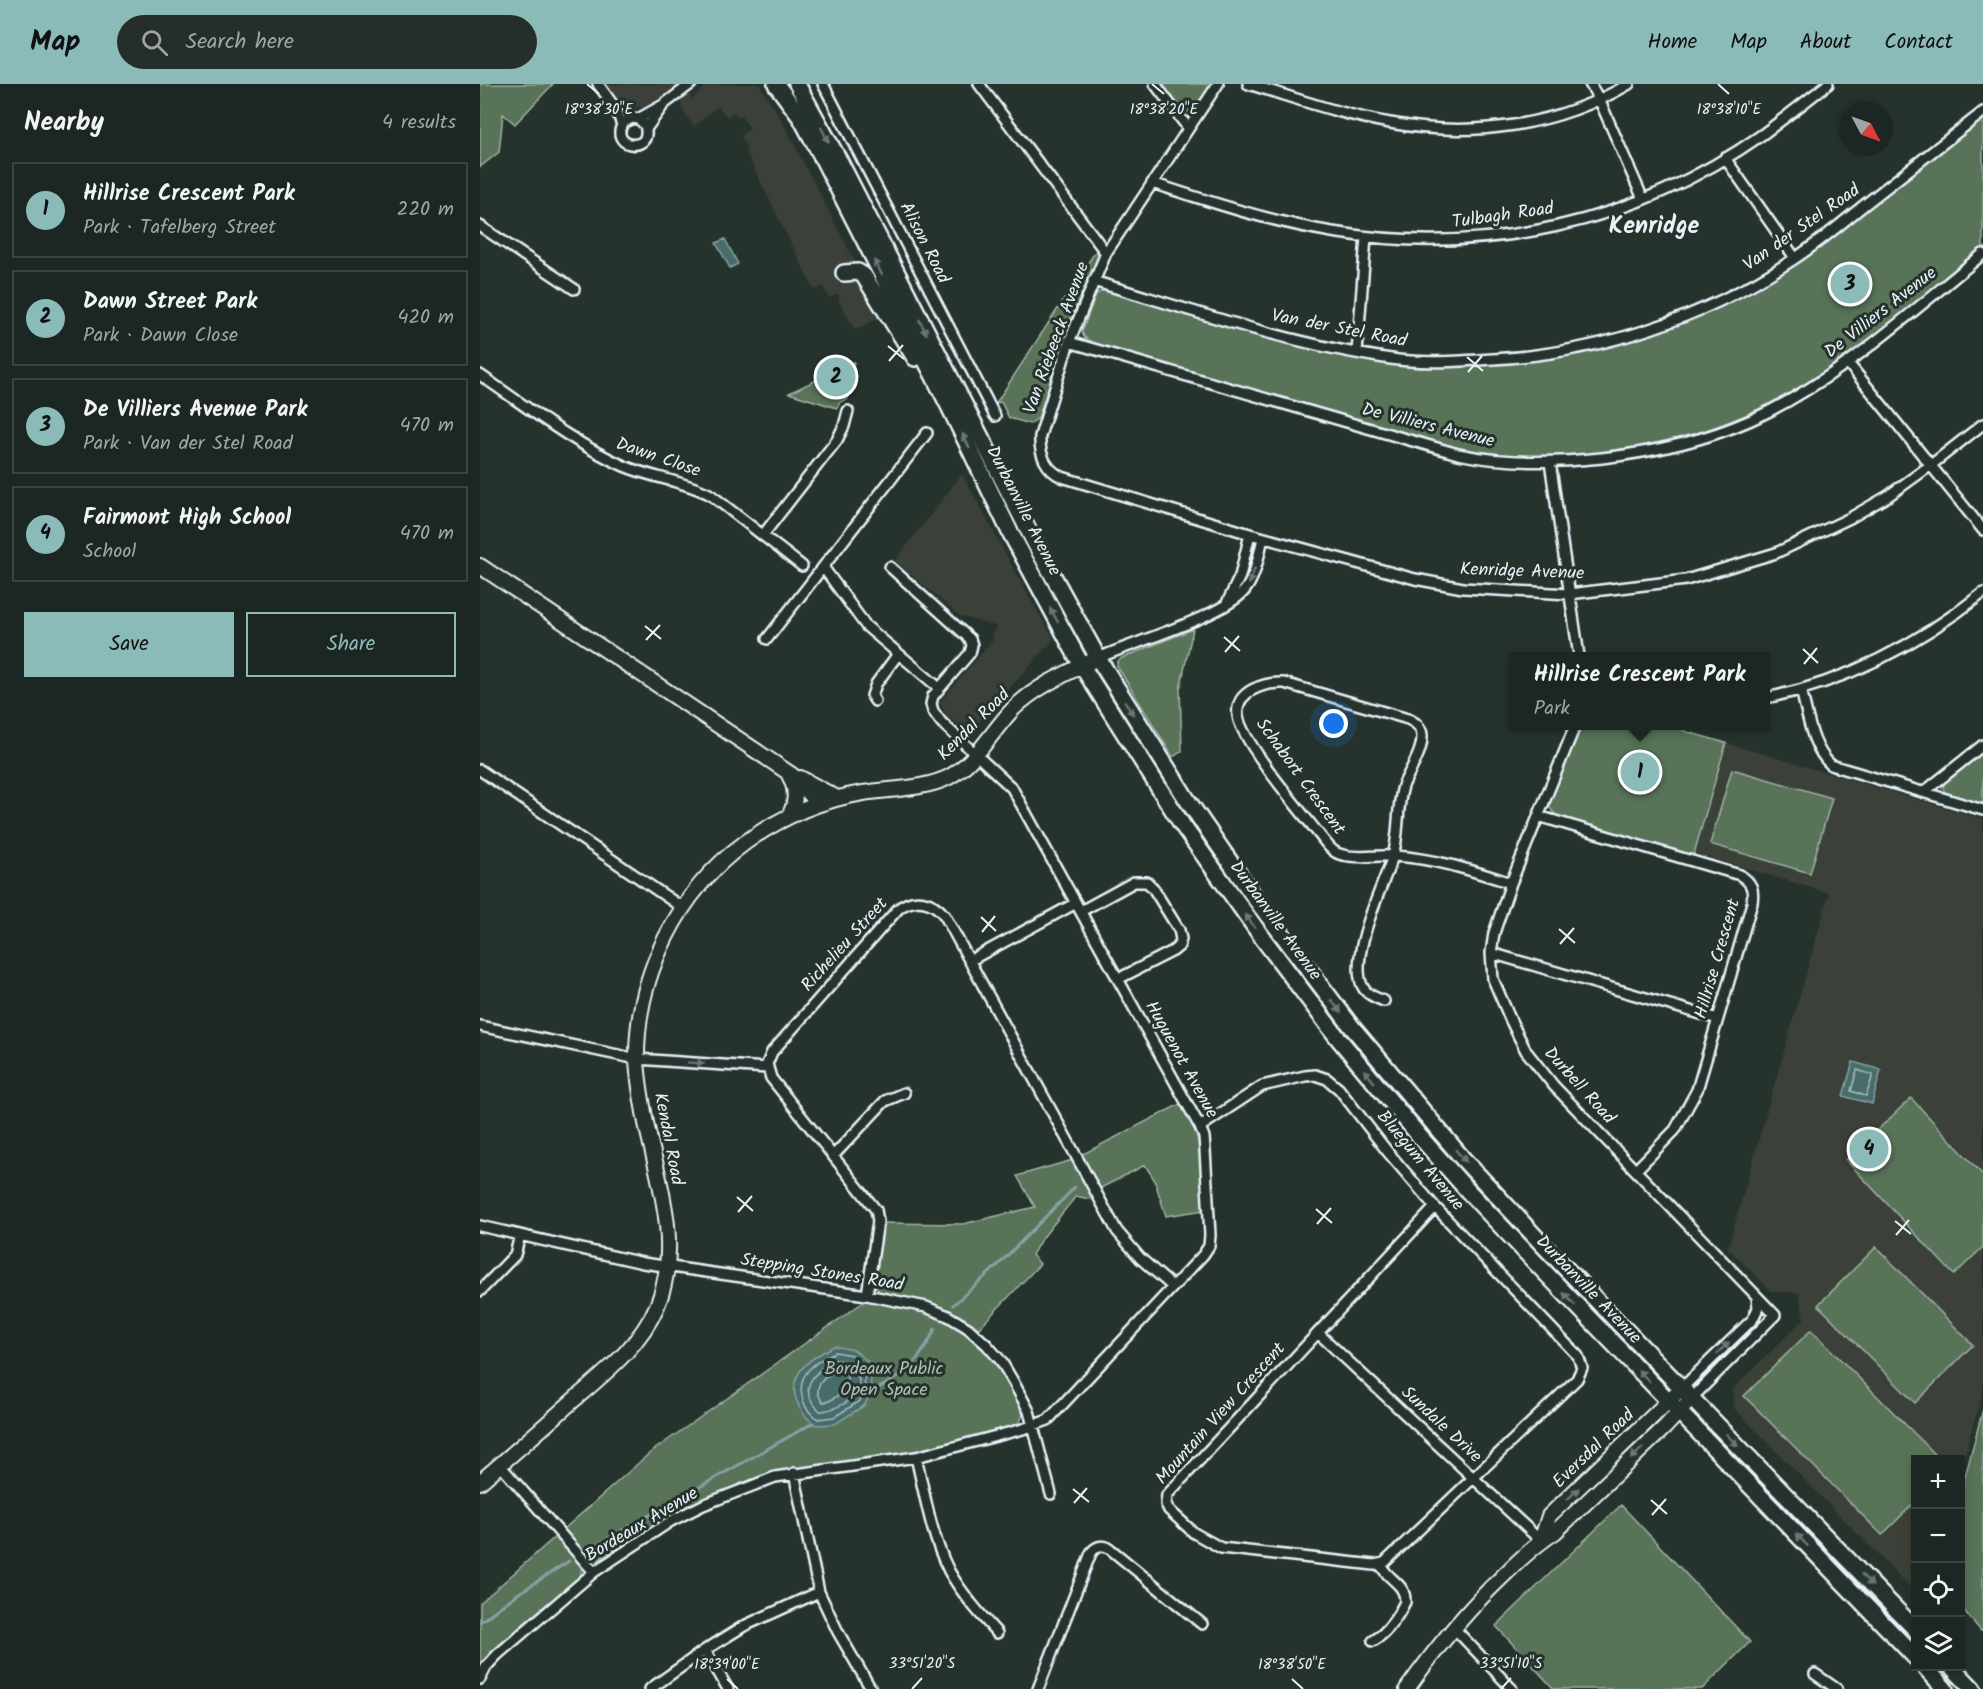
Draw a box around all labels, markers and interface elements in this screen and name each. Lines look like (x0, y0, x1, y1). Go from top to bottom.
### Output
search box (117, 15, 537, 69)
text: Map (30, 20, 81, 65)
text: Search here (186, 25, 294, 60)
icon: search (138, 26, 171, 59)
text: Home (1648, 26, 1697, 59)
text: Map (1730, 26, 1767, 59)
text: About (1800, 26, 1851, 59)
text: Contact (1884, 26, 1953, 59)
text: 18°38'30"E (565, 98, 634, 122)
text: 18°38'20"E (1130, 98, 1199, 122)
text: 18°38'10"E (1697, 98, 1762, 122)
text: Nearby (24, 102, 104, 144)
north arrow (1839, 102, 1893, 156)
text: 4 results (382, 107, 456, 139)
one-way arrow (820, 127, 830, 144)
street label: Van der Stel Road (1737, 176, 1867, 279)
text: Hillrise Crescent Park (83, 177, 295, 212)
text: 1 (42, 194, 49, 226)
text: 220 m (397, 194, 454, 226)
street label: Tulbagh Road (1450, 194, 1557, 237)
street label: Alison Road (891, 197, 957, 290)
district label: Kenridge (1609, 207, 1700, 246)
text: Park · Tafelberg Street (83, 212, 276, 244)
one-way arrow (873, 258, 883, 275)
street label: Van Riebeeck Avenue (1016, 258, 1098, 418)
street label: De Villiers Avenue (1819, 260, 1943, 366)
pin: 3 (1830, 262, 1870, 306)
text: Dawn Street Park (83, 285, 257, 320)
text: 2 (40, 302, 51, 334)
text: 420 m (397, 302, 454, 334)
street label: Van der Stel Road (1269, 302, 1410, 357)
one-way arrow (919, 319, 928, 336)
text: Park · Dawn Close (83, 320, 238, 352)
pin: 2 (816, 354, 856, 400)
text: De Villiers Avenue Park (83, 393, 307, 428)
street label: De Villiers Avenue (1359, 396, 1497, 456)
text: 3 (40, 410, 51, 442)
text: 470 m (400, 410, 454, 442)
text: Park · Van der Stel Road (83, 428, 293, 460)
street label: Dawn Close (612, 430, 704, 486)
one-way arrow (961, 432, 971, 449)
street label: Durbanville Avenue (978, 441, 1068, 581)
text: Fairmont High School (83, 501, 291, 536)
text: 4 (40, 518, 51, 550)
text: 470 m (400, 518, 454, 550)
text: School (83, 536, 136, 568)
street label: Kenridge Avenue (1459, 555, 1585, 589)
one-way arrow (1246, 567, 1256, 585)
one-way arrow (1049, 606, 1059, 623)
button: Save (24, 612, 234, 677)
button: Share (246, 612, 456, 677)
popup (1509, 652, 1770, 730)
text: Hillrise Crescent Park (1534, 658, 1745, 693)
street label: Kendal Road (931, 681, 1018, 768)
text: Park (1534, 693, 1570, 725)
one-way arrow (1123, 700, 1134, 716)
your location (1319, 709, 1348, 738)
street label: Schabort Crescent (1248, 712, 1353, 842)
pin: 1 (1620, 750, 1660, 794)
street label: Durbanville Avenue (1221, 855, 1329, 987)
street label: Richelieu Street (794, 890, 896, 999)
street label: Hillrise Crescent (1687, 895, 1749, 1022)
one-way arrow (1244, 914, 1256, 930)
street label: Huguenot Avenue (1137, 996, 1225, 1124)
one-way arrow (1329, 999, 1341, 1014)
street label: Durbell Road (1536, 1041, 1623, 1132)
one-way arrow (686, 1058, 705, 1068)
one-way arrow (1363, 1068, 1375, 1083)
street label: Kendal Road (645, 1090, 691, 1189)
street label: Bluegum Avenue (1369, 1104, 1471, 1218)
pin: 4 (1850, 1126, 1888, 1172)
one-way arrow (1454, 1148, 1467, 1163)
street label: Durbanville Avenue (1528, 1229, 1648, 1351)
street label: Stepping Stones Road (738, 1246, 907, 1300)
one-way arrow (1563, 1292, 1577, 1306)
street label: Mountain View Crescent (1149, 1335, 1294, 1492)
one-way arrow (1716, 1341, 1731, 1355)
park label: Bordeaux Public Open Space (824, 1355, 944, 1405)
one-way arrow (1638, 1370, 1652, 1384)
street label: Sundale Drive (1394, 1379, 1488, 1471)
street label: Eversdal Road (1546, 1401, 1643, 1496)
one-way arrow (1724, 1433, 1738, 1447)
one-way arrow (1631, 1446, 1645, 1460)
map controls (1911, 1455, 1965, 1671)
button: + (1911, 1455, 1965, 1509)
street label: Bordeaux Avenue (580, 1480, 704, 1570)
one-way arrow (1565, 1488, 1580, 1501)
button: − (1911, 1509, 1965, 1563)
one-way arrow (1795, 1533, 1809, 1548)
button: locate (1911, 1563, 1965, 1617)
one-way arrow (1860, 1573, 1874, 1587)
button: layers (1911, 1617, 1965, 1671)
text: 33°51'20"S (889, 1652, 955, 1676)
text: 33°51'10"S (1480, 1652, 1542, 1676)
text: 18°39'00"E (694, 1653, 761, 1677)
text: 18°38'50"E (1258, 1653, 1327, 1677)

